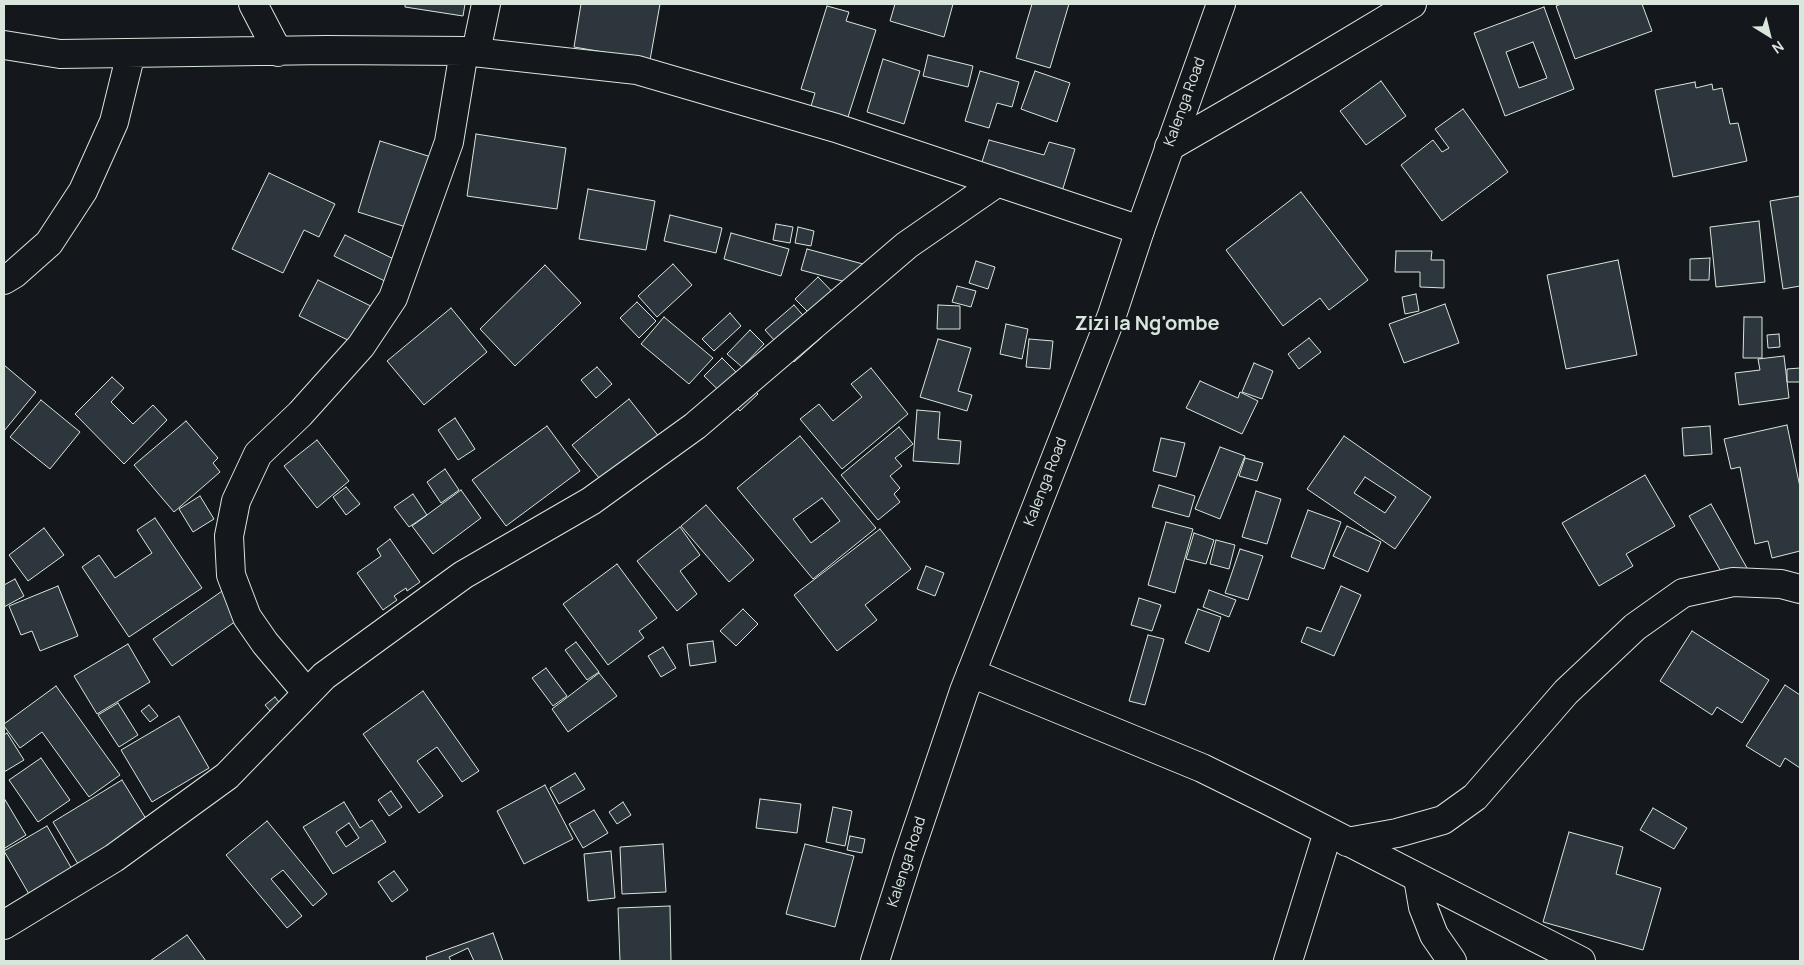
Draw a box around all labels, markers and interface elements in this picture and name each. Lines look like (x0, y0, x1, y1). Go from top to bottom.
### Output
north arrow (1744, 10, 1794, 60)
text: N (1768, 37, 1788, 58)
street label: Kalenga Road (1160, 55, 1210, 149)
district label: Zizi la Ng'ombe (1074, 312, 1220, 336)
street label: Kalenga Road (1021, 435, 1071, 529)
street label: Kalenga Road (884, 815, 930, 909)

